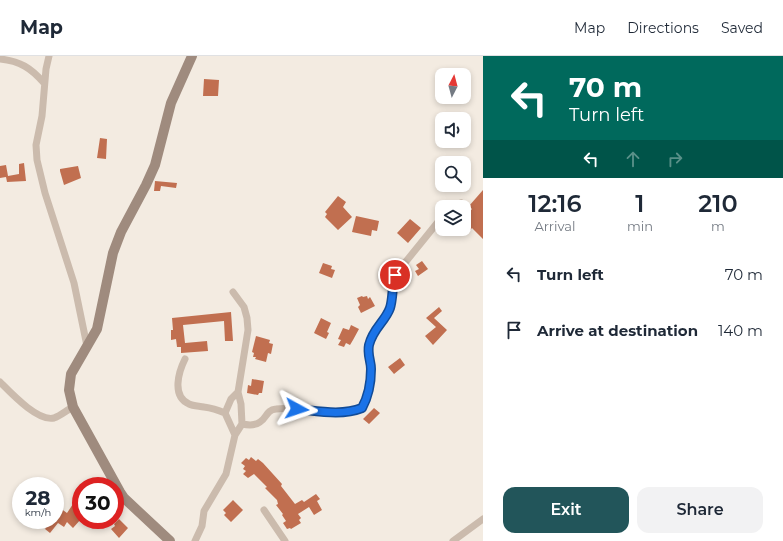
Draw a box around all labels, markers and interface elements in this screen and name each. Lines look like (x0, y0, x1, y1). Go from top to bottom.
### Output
text: Map (20, 16, 63, 39)
text: Map (574, 19, 605, 37)
text: Directions (627, 19, 699, 37)
text: Saved (721, 19, 763, 37)
north arrow (435, 68, 471, 104)
map controls (435, 68, 471, 236)
text: 70 m (569, 70, 642, 104)
icon: left (503, 72, 555, 124)
text: Turn left (569, 104, 644, 126)
button: sound (435, 112, 471, 148)
icon: left (580, 148, 602, 170)
icon: ahead (622, 148, 644, 170)
icon: right (664, 148, 686, 170)
button: search (435, 156, 471, 192)
text: 12:16 (528, 189, 582, 218)
text: 1 (635, 189, 645, 218)
text: 210 (698, 189, 738, 218)
button: layers (435, 200, 471, 236)
text: Arrival (534, 218, 575, 234)
text: min (627, 218, 653, 234)
text: m (711, 218, 725, 234)
pin (378, 258, 412, 292)
icon: left (503, 263, 525, 285)
icon: arrive (384, 264, 406, 286)
text: Turn left (537, 265, 604, 284)
text: 70 m (725, 265, 763, 284)
icon: arrive (503, 319, 525, 341)
text: Arrive at destination (537, 321, 698, 340)
text: 140 m (718, 321, 763, 340)
position arrow (276, 388, 318, 430)
speed limit sign: 30 (72, 477, 124, 529)
text: 28 (26, 486, 51, 510)
button: Exit (503, 487, 629, 533)
button: Share (637, 487, 763, 533)
text: km/h (25, 506, 51, 519)

